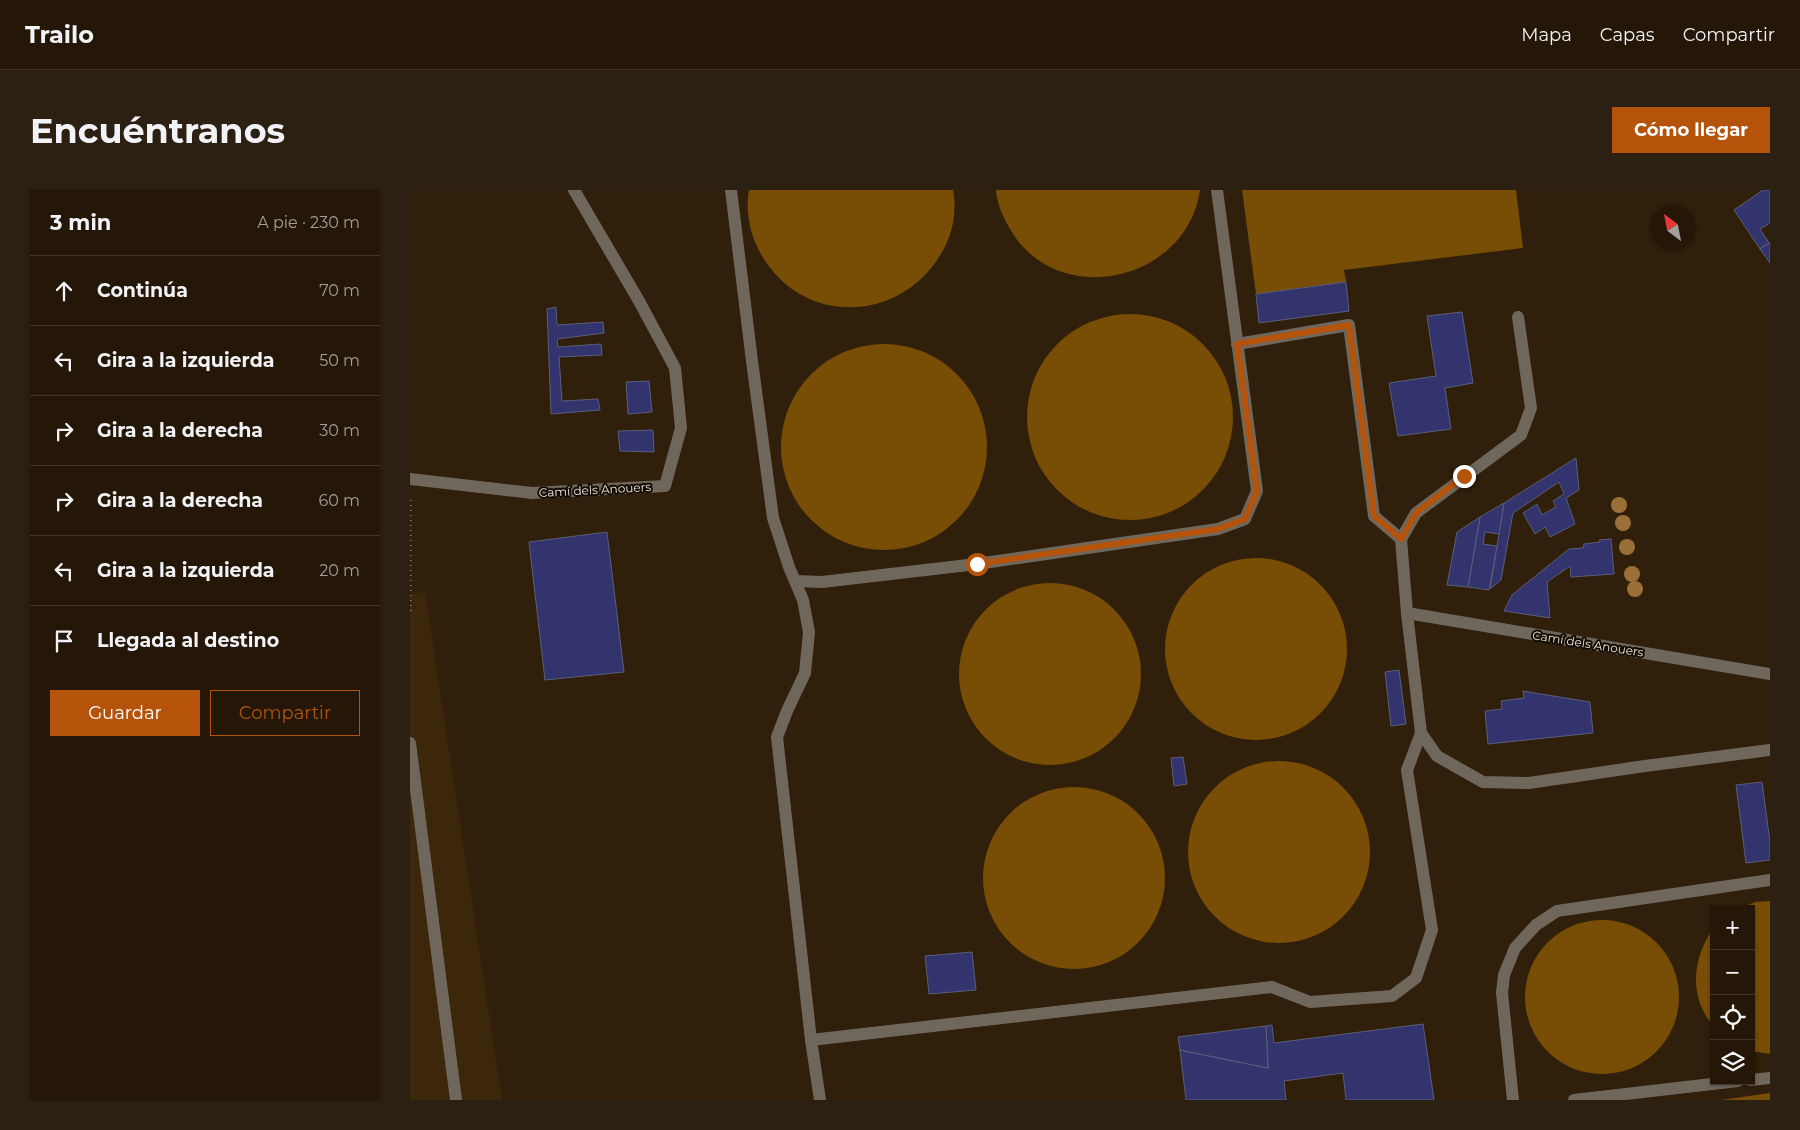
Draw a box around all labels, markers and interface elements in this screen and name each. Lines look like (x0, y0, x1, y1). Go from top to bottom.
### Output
text: Trailo (25, 20, 94, 49)
text: Mapa (1521, 24, 1572, 46)
text: Capas (1600, 24, 1655, 46)
text: Compartir (1683, 24, 1775, 46)
button: Cómo llegar (1612, 107, 1770, 153)
text: Encuéntranos (30, 109, 285, 152)
north arrow (1650, 205, 1695, 250)
text: 3 min (50, 210, 111, 235)
text: A pie · 230 m (257, 213, 360, 232)
icon: ahead (50, 277, 78, 305)
text: Continúa (97, 279, 188, 302)
text: 70 m (319, 281, 360, 300)
icon: left (50, 347, 78, 375)
text: Gira a la izquierda (97, 349, 275, 372)
text: 50 m (319, 351, 360, 370)
icon: right (50, 417, 78, 445)
text: Gira a la derecha (97, 419, 263, 442)
text: 30 m (319, 421, 360, 440)
route end (1453, 465, 1476, 488)
street label: Camí dels Anouers (538, 479, 652, 500)
icon: right (50, 487, 78, 515)
text: Gira a la derecha (97, 489, 263, 512)
text: 60 m (318, 491, 360, 510)
route start (966, 553, 989, 576)
icon: left (50, 557, 78, 585)
text: Gira a la izquierda (97, 559, 275, 582)
text: 20 m (319, 561, 360, 580)
icon: arrive (50, 627, 78, 655)
street label: Camí dels Anouers (1531, 627, 1645, 660)
text: Llegada al destino (97, 629, 279, 652)
button: Guardar (50, 690, 200, 736)
button: Compartir (210, 690, 360, 736)
map controls (1710, 905, 1755, 1085)
button: + (1710, 905, 1755, 950)
button: − (1710, 950, 1755, 995)
button: locate (1710, 995, 1755, 1040)
button: layers (1710, 1040, 1755, 1085)

